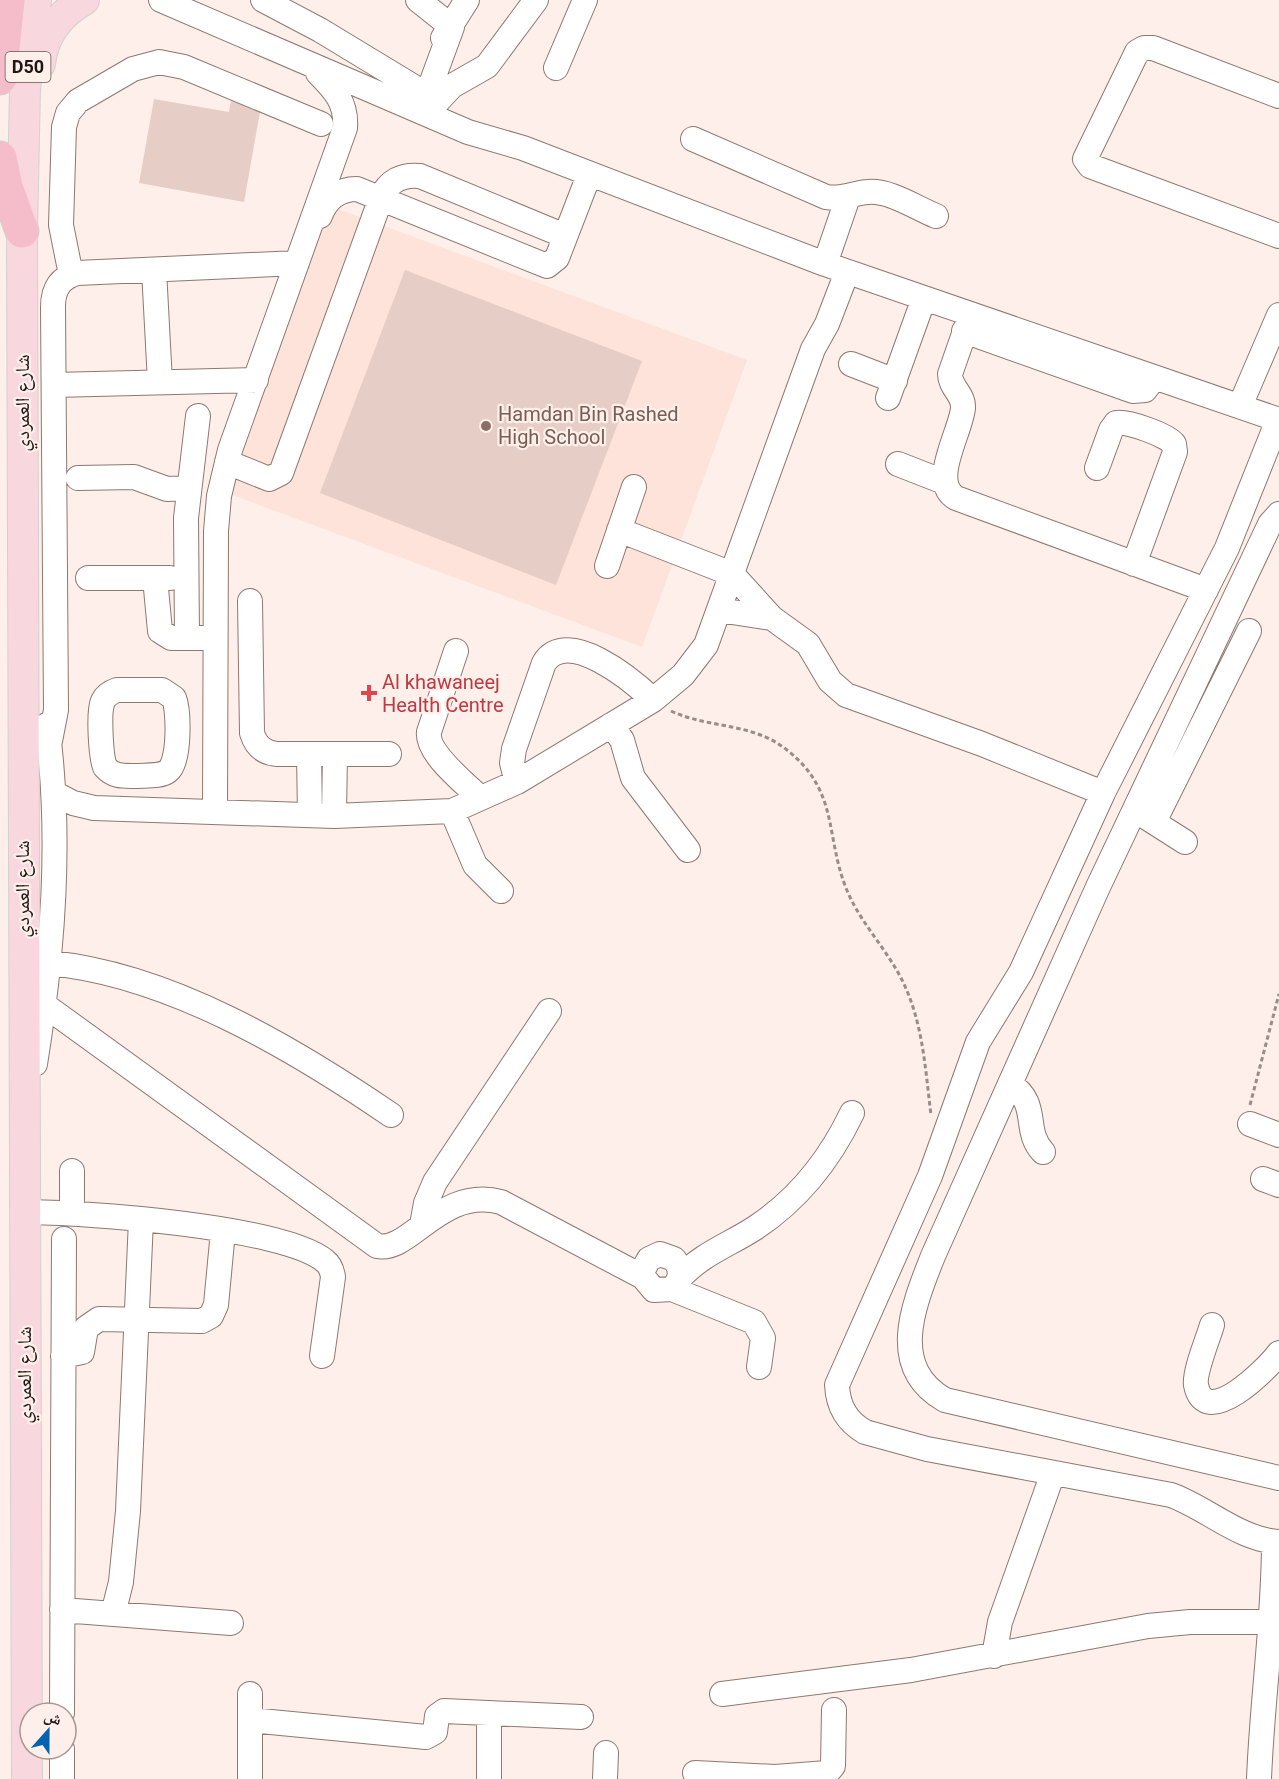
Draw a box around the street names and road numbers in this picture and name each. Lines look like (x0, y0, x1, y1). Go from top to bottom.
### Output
road number: D50 (6, 52, 51, 82)
street label: شارع العمردي (10, 354, 38, 452)
street label: شارع العمردي (10, 840, 38, 938)
street label: شارع العمردي (12, 1326, 40, 1424)

